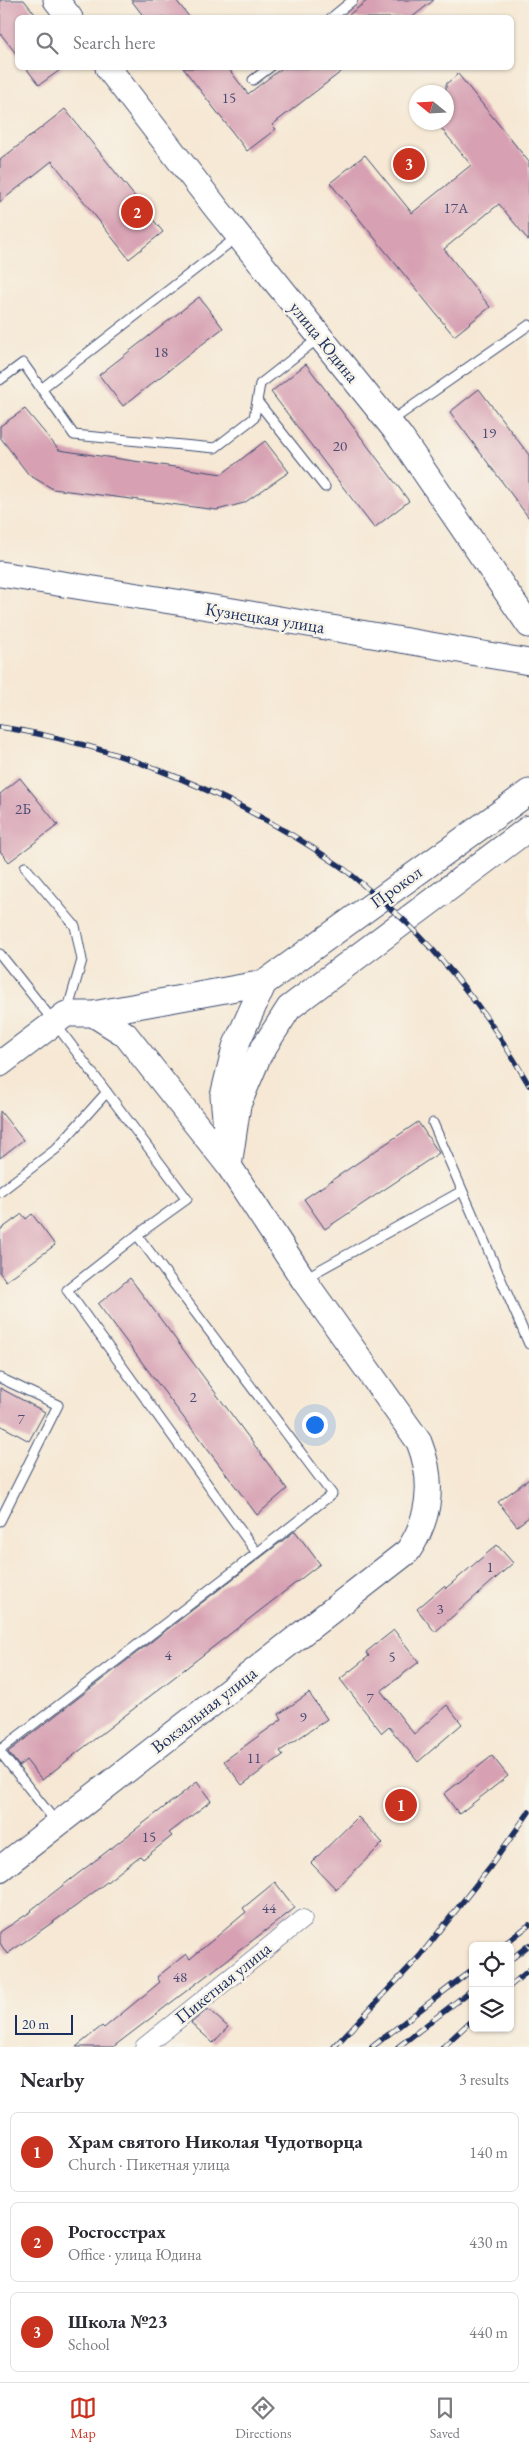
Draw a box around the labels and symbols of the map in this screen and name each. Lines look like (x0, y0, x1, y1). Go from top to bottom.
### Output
north arrow (409, 85, 454, 130)
house number: 15 (222, 88, 236, 107)
pin: 3 (393, 145, 425, 183)
pin: 2 (121, 193, 153, 231)
house number: 17А (444, 198, 469, 217)
street label: улица Юдина (285, 296, 365, 388)
house number: 18 (154, 342, 168, 361)
house number: 19 (482, 423, 496, 442)
house number: 20 (333, 436, 347, 455)
street label: Кузнецкая улица (204, 597, 327, 638)
house number: 2Б (15, 799, 31, 818)
street label: Прокол (365, 860, 426, 913)
house number: 2 (189, 1387, 197, 1406)
house number: 7 (17, 1409, 25, 1428)
your location (302, 1412, 328, 1438)
house number: 1 (486, 1557, 494, 1576)
house number: 3 (436, 1599, 444, 1618)
house number: 4 (164, 1645, 172, 1664)
house number: 5 (388, 1647, 396, 1666)
street label: Вокзальная улица (146, 1661, 262, 1758)
house number: 7 (366, 1688, 374, 1707)
house number: 9 (299, 1707, 307, 1726)
house number: 11 (247, 1748, 261, 1767)
pin: 1 (385, 1786, 417, 1824)
house number: 15 (142, 1827, 156, 1846)
house number: 44 (262, 1898, 277, 1917)
street label: Пикетная улица (170, 1936, 276, 2028)
house number: 48 (173, 1967, 187, 1986)
scale bar (15, 2012, 72, 2035)

